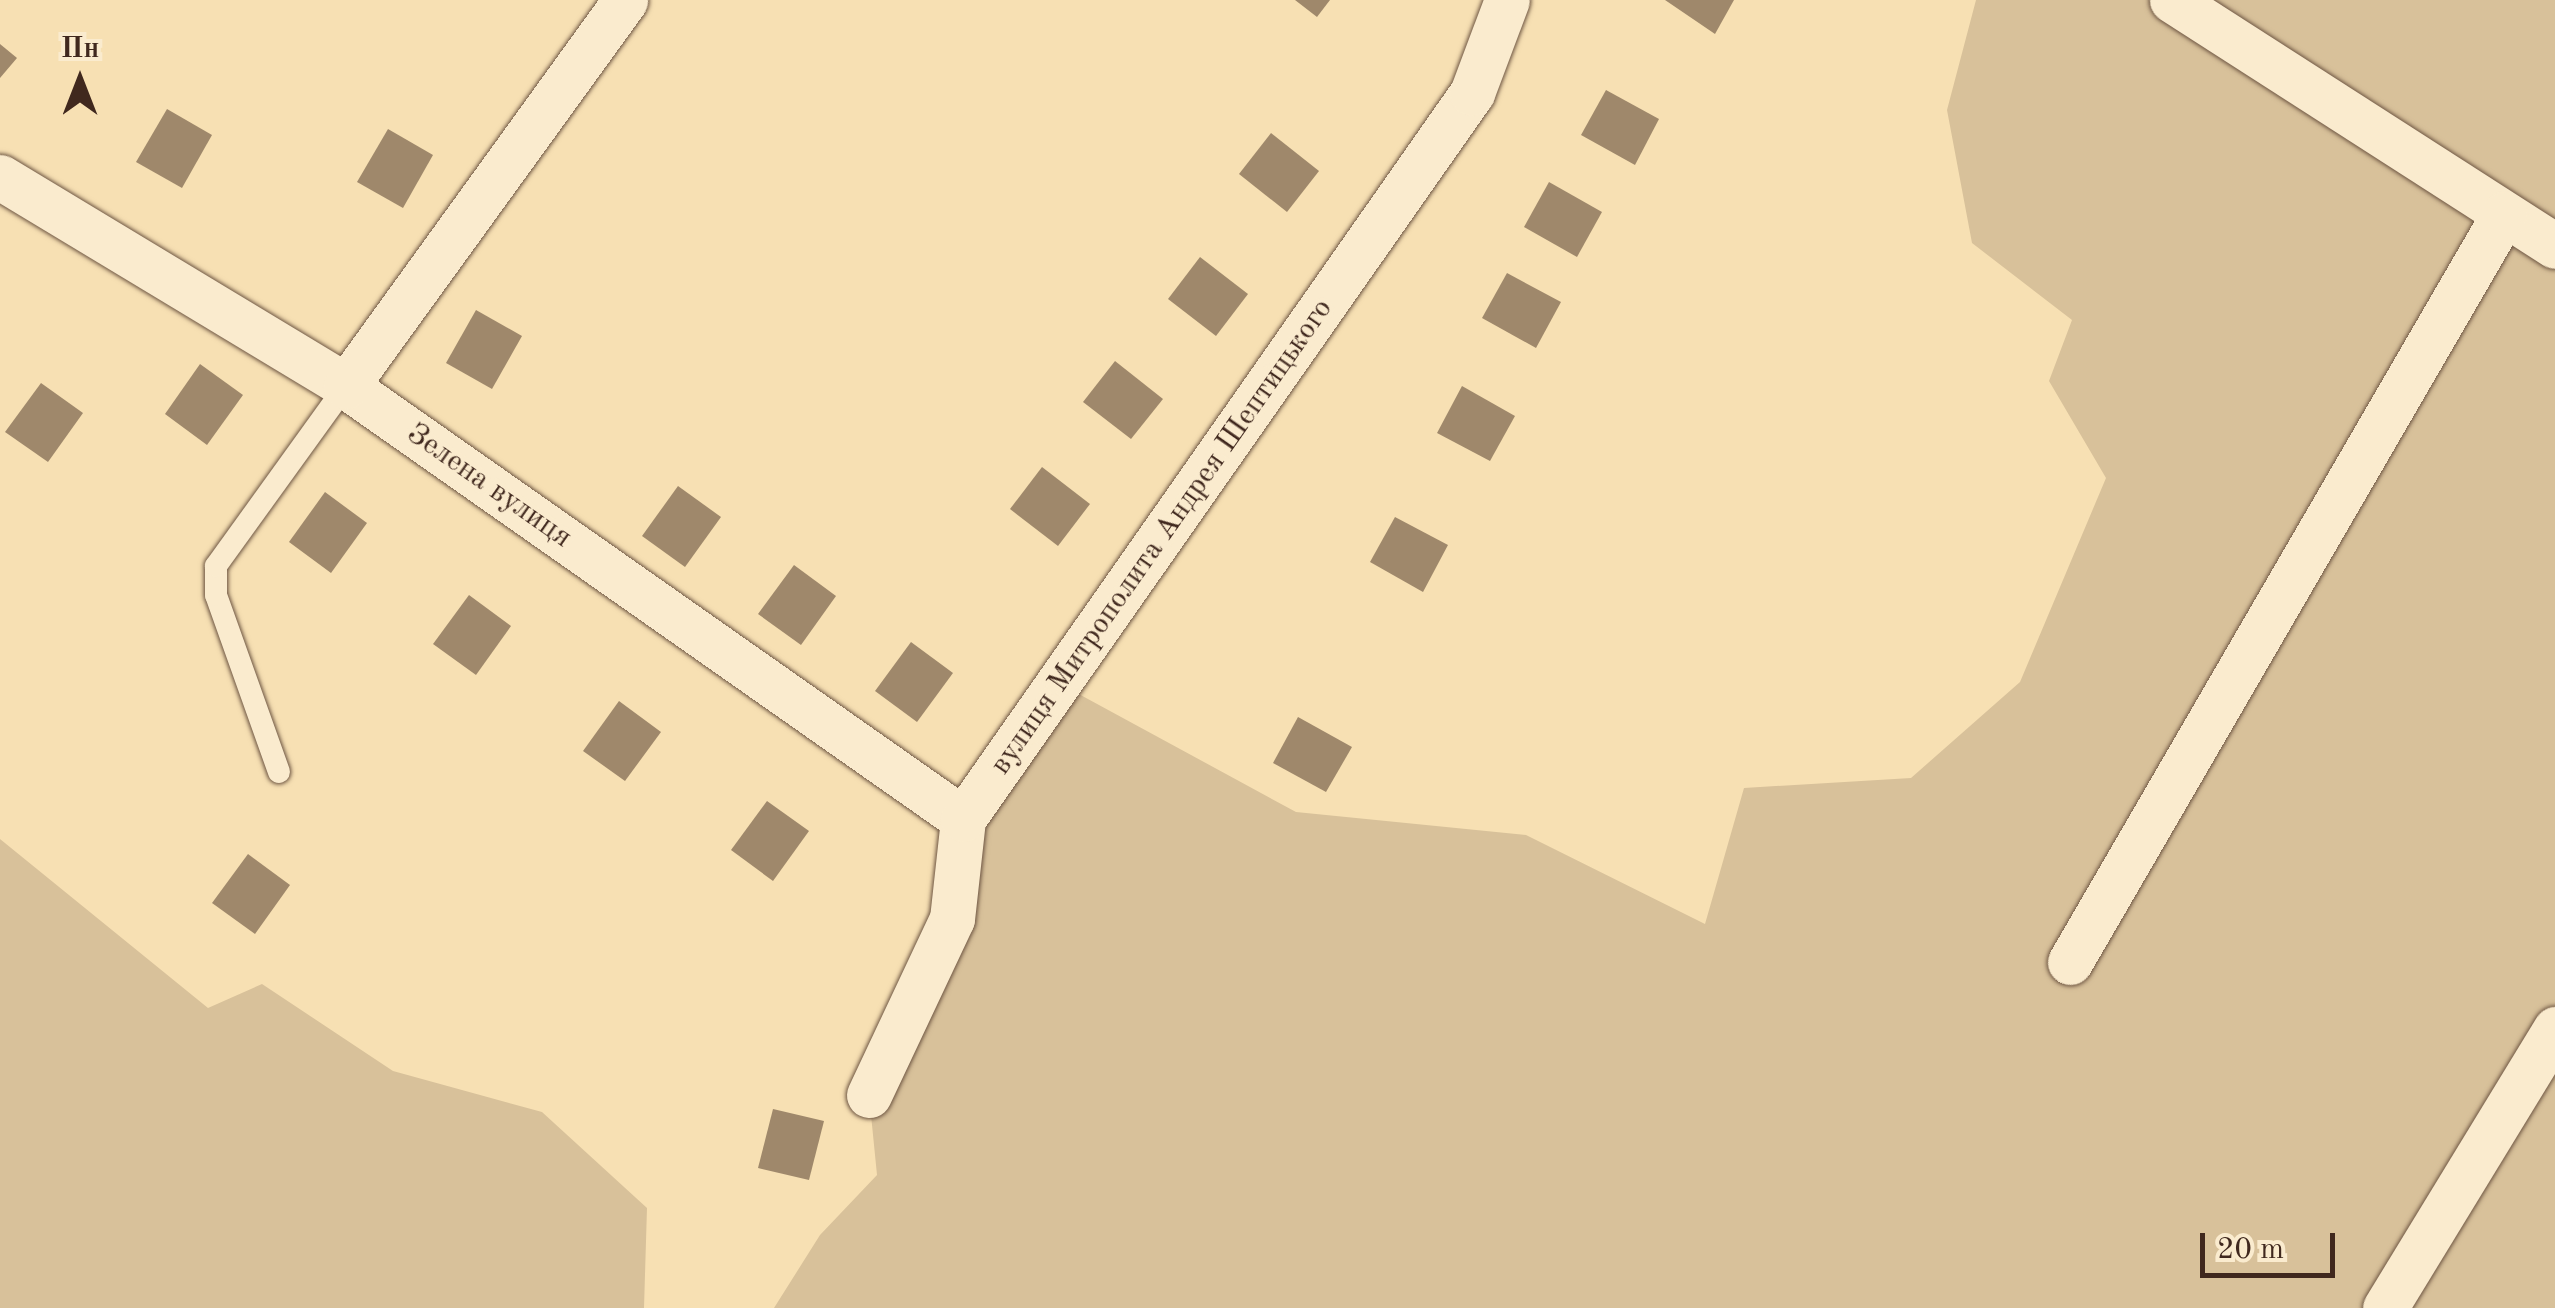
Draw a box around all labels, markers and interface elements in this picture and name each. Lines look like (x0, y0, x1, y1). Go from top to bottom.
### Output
north arrow (30, 30, 130, 130)
text: Пн (61, 36, 99, 64)
street label: вулиця Митрополита Андрея Шептицького (983, 292, 1341, 782)
street label: Зелена вулиця (400, 416, 578, 556)
scale bar (2205, 1213, 2340, 1275)
text: 20 m (2217, 1235, 2284, 1265)

